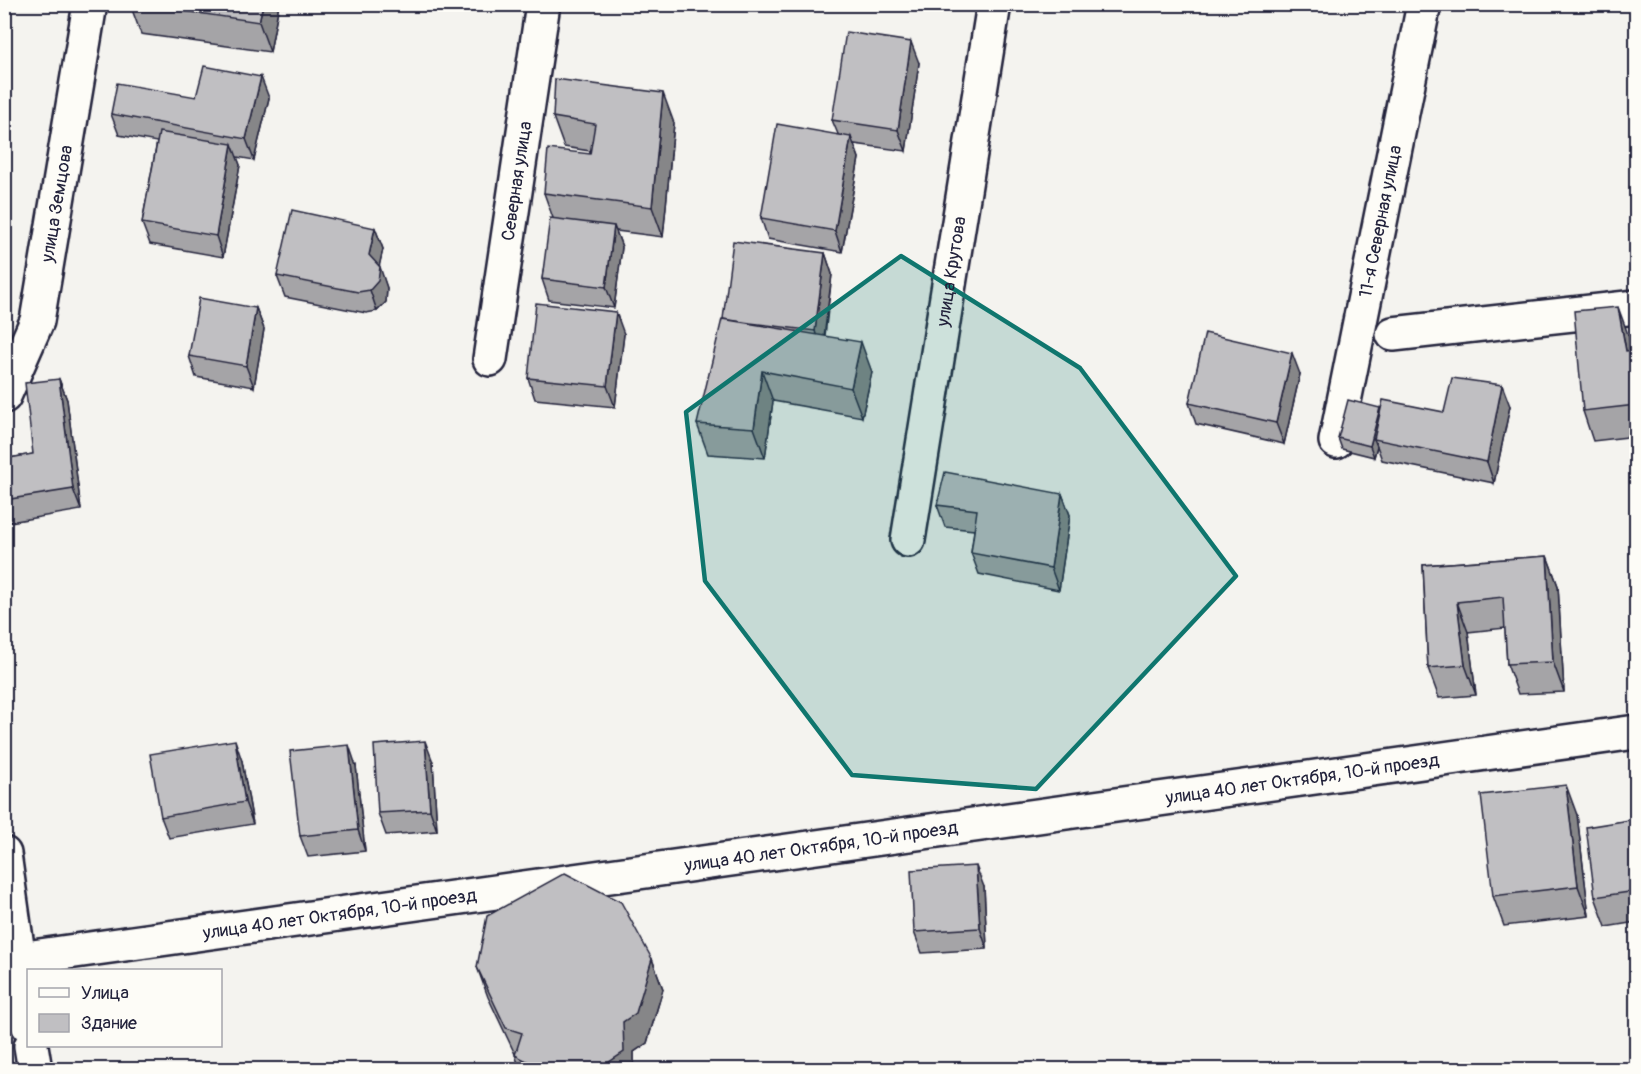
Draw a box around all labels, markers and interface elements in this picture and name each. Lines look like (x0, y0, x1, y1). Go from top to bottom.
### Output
street label: Северная улица (496, 120, 537, 242)
street label: улица Земцова (35, 143, 78, 265)
street label: 11-я Северная улица (1354, 143, 1407, 300)
street label: улица Крутова (931, 215, 971, 329)
street label: улица 40 лет Октября, 10-й проезд (1163, 748, 1441, 810)
street label: улица 40 лет Октября, 10-й проезд (682, 816, 959, 877)
street label: улица 40 лет Октября, 10-й проезд (200, 883, 478, 945)
legend (27, 969, 222, 1047)
text: Улица (81, 982, 129, 1005)
text: Здание (81, 1012, 137, 1035)

